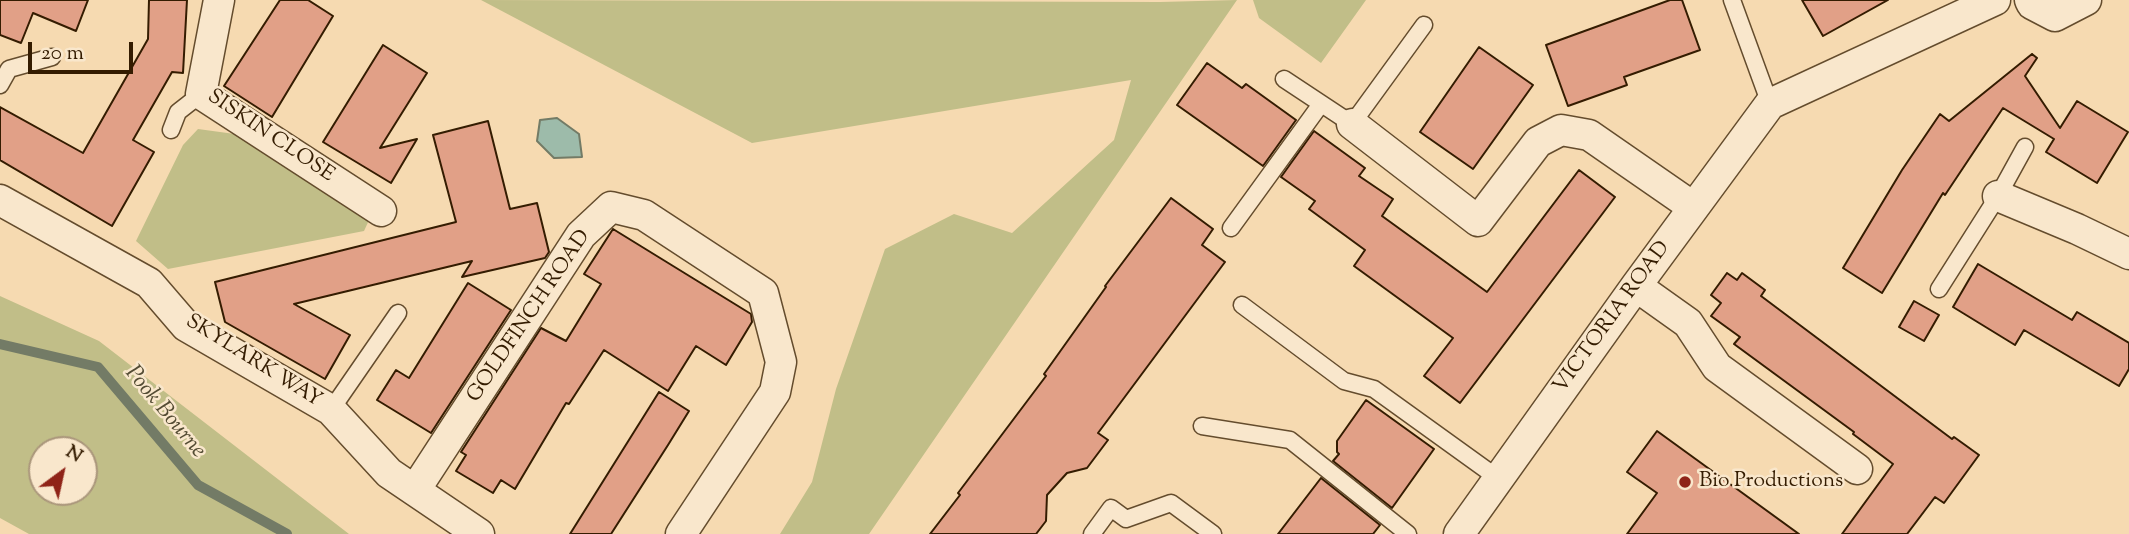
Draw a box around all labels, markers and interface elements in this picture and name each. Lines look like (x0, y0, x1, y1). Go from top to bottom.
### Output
scale bar (32, 28, 136, 72)
text: 20 m (41, 39, 84, 69)
street label: SISKIN CLOSE (202, 85, 338, 189)
street label: GOLDFINCH ROAD (463, 226, 597, 408)
street label: VICTORIA ROAD (1549, 237, 1677, 399)
street label: SKYLARK WAY (180, 310, 326, 414)
water label: Pook Bourne (117, 361, 211, 465)
north arrow (28, 436, 98, 506)
text: N (60, 439, 87, 470)
place label: Bio Productions (1699, 469, 1843, 495)
marker: Bio Productions (1677, 474, 1693, 490)

